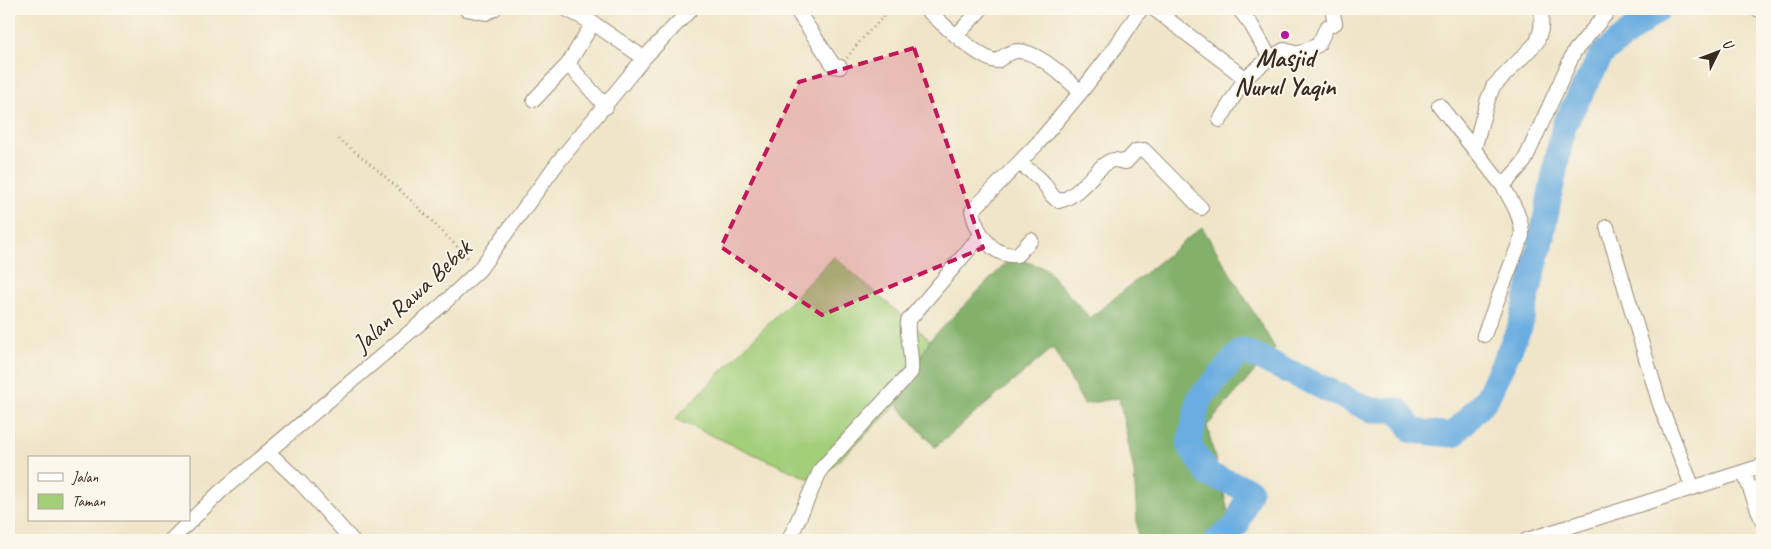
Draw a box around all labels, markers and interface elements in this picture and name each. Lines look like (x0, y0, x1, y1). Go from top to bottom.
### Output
north arrow (1694, 28, 1744, 78)
marker: Masjid Nurul Yaqin (1279, 29, 1291, 41)
text: U (1719, 35, 1738, 54)
place label: Masjid Nurul Yaqin (1235, 42, 1337, 103)
street label: Jalan Rawa Bebek (345, 231, 480, 360)
legend (28, 456, 190, 522)
text: Jalan (71, 468, 99, 487)
text: Taman (72, 492, 105, 511)

